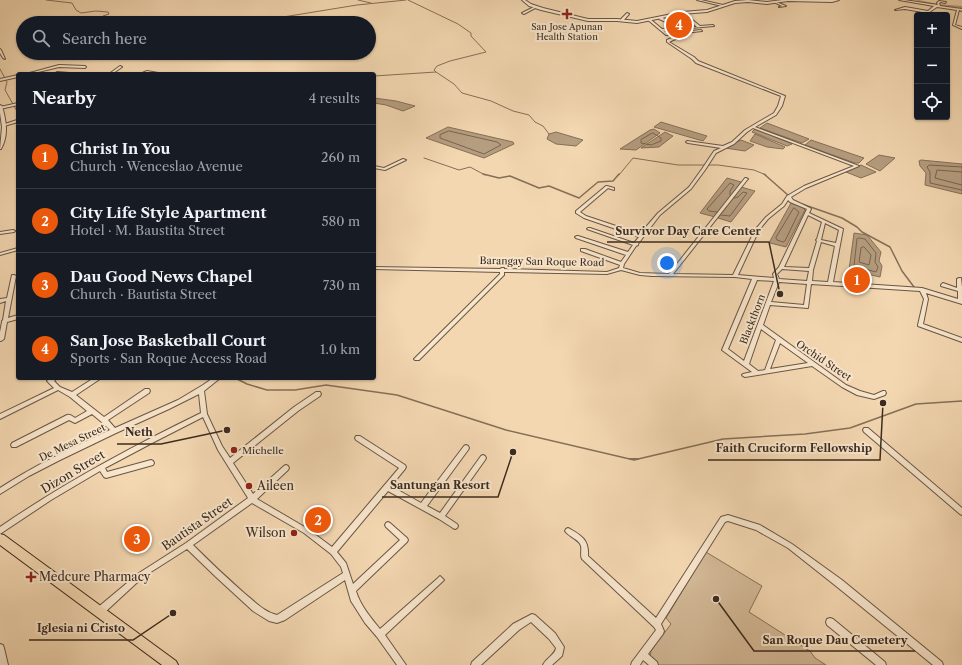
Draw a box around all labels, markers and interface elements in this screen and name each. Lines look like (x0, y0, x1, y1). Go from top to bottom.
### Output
marker: San Jose Apunan Health Station (561, 8, 573, 20)
pin: 4 (666, 10, 692, 40)
map controls (914, 12, 950, 120)
button: + (914, 12, 950, 48)
search box (16, 16, 376, 60)
place label: San Jose Apunan Health Station (531, 21, 603, 42)
icon: search (30, 27, 52, 49)
text: Search here (62, 29, 147, 48)
button: − (914, 48, 950, 84)
button: locate (914, 84, 950, 120)
text: Nearby (32, 88, 96, 108)
text: 4 results (309, 90, 360, 106)
text: Christ In You (70, 139, 170, 158)
text: 1 (42, 149, 48, 165)
text: 260 m (321, 149, 360, 165)
text: Church · Wenceslao Avenue (70, 158, 243, 174)
text: City Life Style Apartment (70, 203, 267, 222)
text: 2 (41, 213, 49, 229)
text: 580 m (321, 213, 360, 229)
callout: Survivor Day Care Center (607, 219, 769, 242)
text: Hotel · M. Baustita Street (70, 222, 225, 238)
text: Survivor Day Care Center (615, 224, 761, 238)
your location (657, 253, 677, 273)
street label: Barangay San Roque Road (479, 254, 605, 269)
pin: 1 (844, 265, 870, 295)
text: Dau Good News Chapel (70, 267, 252, 286)
text: 3 (41, 277, 49, 293)
text: 730 m (323, 277, 360, 293)
text: Church · Bautista Street (70, 286, 217, 302)
street label: Blackthorn (737, 292, 768, 346)
text: San Jose Basketball Court (70, 331, 266, 350)
street label: Orchid Street (794, 337, 854, 384)
text: 4 (41, 341, 49, 357)
text: 1.0 km (320, 341, 360, 357)
text: Sports · San Roque Access Road (70, 350, 267, 366)
street label: De Mesa Street (37, 421, 108, 464)
callout: Neth (117, 421, 161, 444)
text: Neth (125, 425, 153, 439)
callout: Faith Cruciform Fellowship (708, 437, 880, 460)
text: Faith Cruciform Fellowship (716, 441, 872, 455)
place label: Michelle (242, 444, 284, 457)
marker: Michelle (229, 445, 239, 455)
street label: Dizon Street (38, 446, 108, 496)
callout: Santungan Resort (382, 474, 498, 497)
place label: Aileen (256, 478, 295, 493)
text: Santungan Resort (390, 478, 491, 492)
marker: Aileen (244, 481, 254, 491)
street label: Bautista Street (158, 493, 236, 553)
pin: 2 (305, 505, 331, 535)
pin: 3 (124, 524, 150, 554)
place label: Wilson (245, 525, 286, 540)
marker: Wilson (289, 528, 299, 538)
place label: Medcure Pharmacy (39, 569, 151, 584)
marker: Medcure Pharmacy (26, 572, 36, 582)
callout: Iglesia ni Cristo (29, 617, 133, 640)
text: Iglesia ni Cristo (37, 621, 125, 635)
callout: San Roque Dau Cemetery (754, 628, 915, 651)
text: San Roque Dau Cemetery (763, 633, 908, 647)

